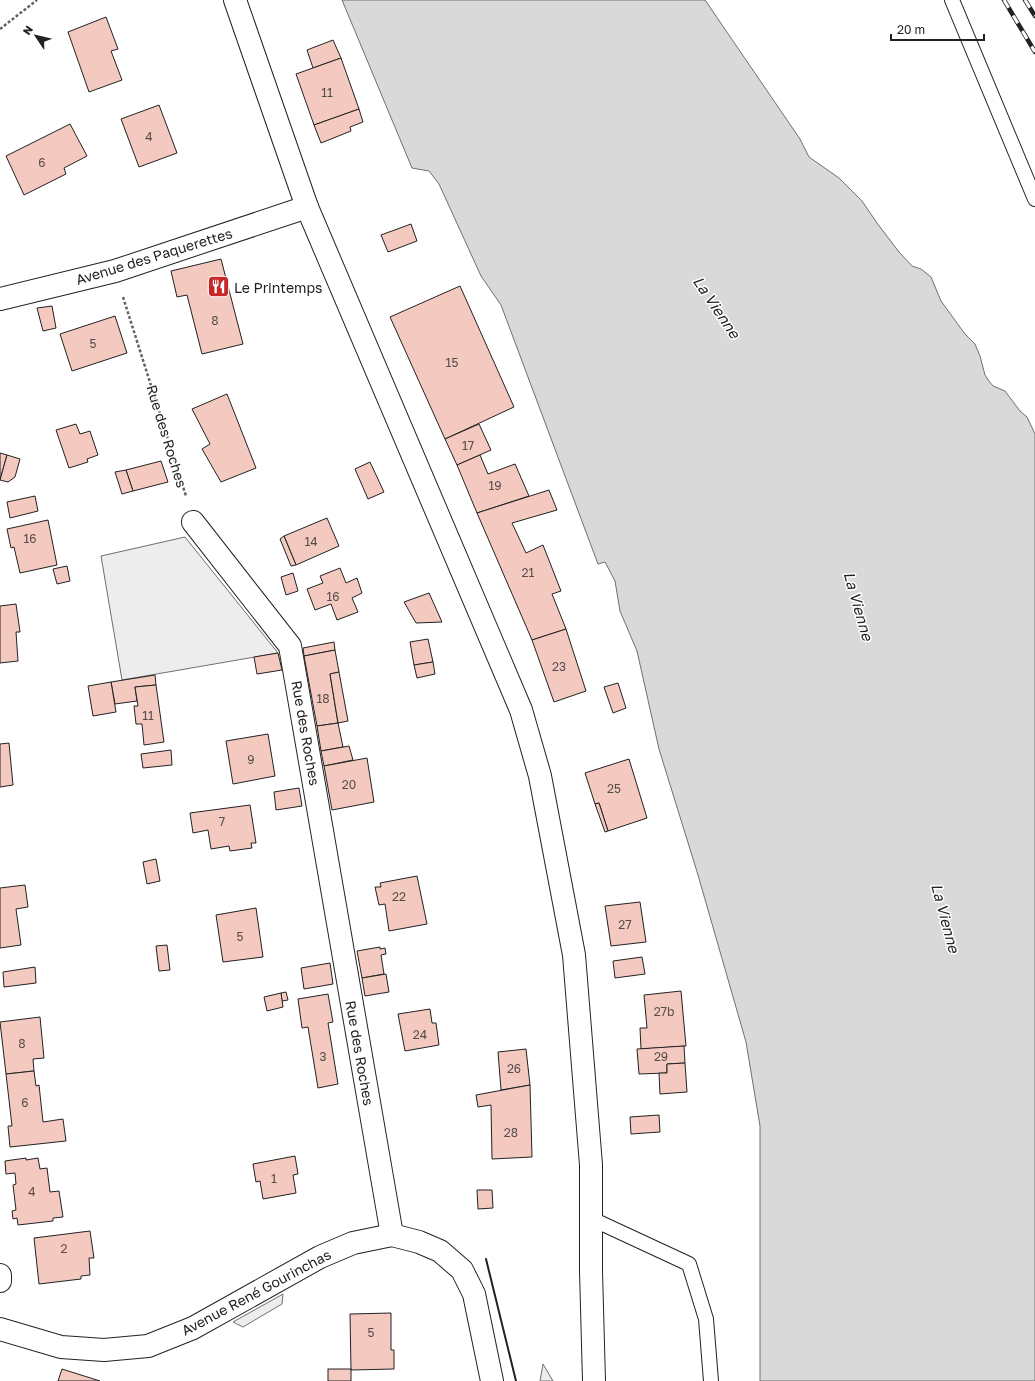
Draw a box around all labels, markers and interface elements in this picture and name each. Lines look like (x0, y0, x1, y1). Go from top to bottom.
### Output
north arrow (16, 16, 56, 56)
scale bar (891, 16, 984, 42)
text: 20 m (897, 22, 925, 37)
text: N (20, 23, 35, 37)
house number: 11 (321, 85, 333, 100)
house number: 4 (145, 129, 153, 144)
house number: 6 (38, 155, 46, 170)
street label: Avenue des Paquerettes (74, 224, 234, 288)
water label: La Vienne (690, 273, 745, 342)
restaurant icon: Le Printemps (205, 274, 231, 300)
place label: Le Printemps (234, 279, 322, 296)
house number: 8 (211, 313, 219, 328)
house number: 5 (90, 336, 97, 351)
house number: 15 (446, 355, 458, 370)
street label: Rue des Roches (143, 383, 191, 489)
house number: 17 (462, 438, 474, 453)
house number: 19 (488, 478, 502, 493)
house number: 16 (23, 531, 37, 546)
house number: 14 (304, 534, 318, 549)
house number: 21 (522, 565, 535, 580)
water label: La Vienne (841, 569, 878, 644)
house number: 16 (326, 589, 340, 604)
house number: 23 (552, 659, 566, 674)
street label: Rue des Roches (288, 679, 324, 787)
house number: 18 (316, 691, 330, 706)
house number: 11 (142, 708, 154, 723)
house number: 9 (247, 752, 255, 767)
house number: 20 (342, 777, 356, 792)
house number: 25 (607, 781, 621, 796)
house number: 7 (219, 814, 225, 829)
water label: La Vienne (928, 881, 964, 956)
house number: 22 (392, 889, 406, 904)
house number: 27 (618, 917, 632, 932)
house number: 5 (237, 929, 244, 944)
street label: Rue des Roches (342, 999, 378, 1107)
house number: 27b (654, 1004, 674, 1019)
house number: 24 (413, 1027, 427, 1042)
house number: 8 (18, 1036, 26, 1051)
house number: 3 (319, 1049, 327, 1064)
house number: 29 (654, 1049, 668, 1064)
house number: 26 (507, 1061, 521, 1076)
house number: 6 (21, 1095, 29, 1110)
house number: 28 (504, 1125, 518, 1140)
house number: 1 (271, 1171, 277, 1186)
house number: 4 (28, 1184, 36, 1199)
house number: 2 (61, 1241, 68, 1256)
street label: Avenue René Gourinchas (178, 1245, 334, 1339)
house number: 5 (368, 1325, 375, 1340)

